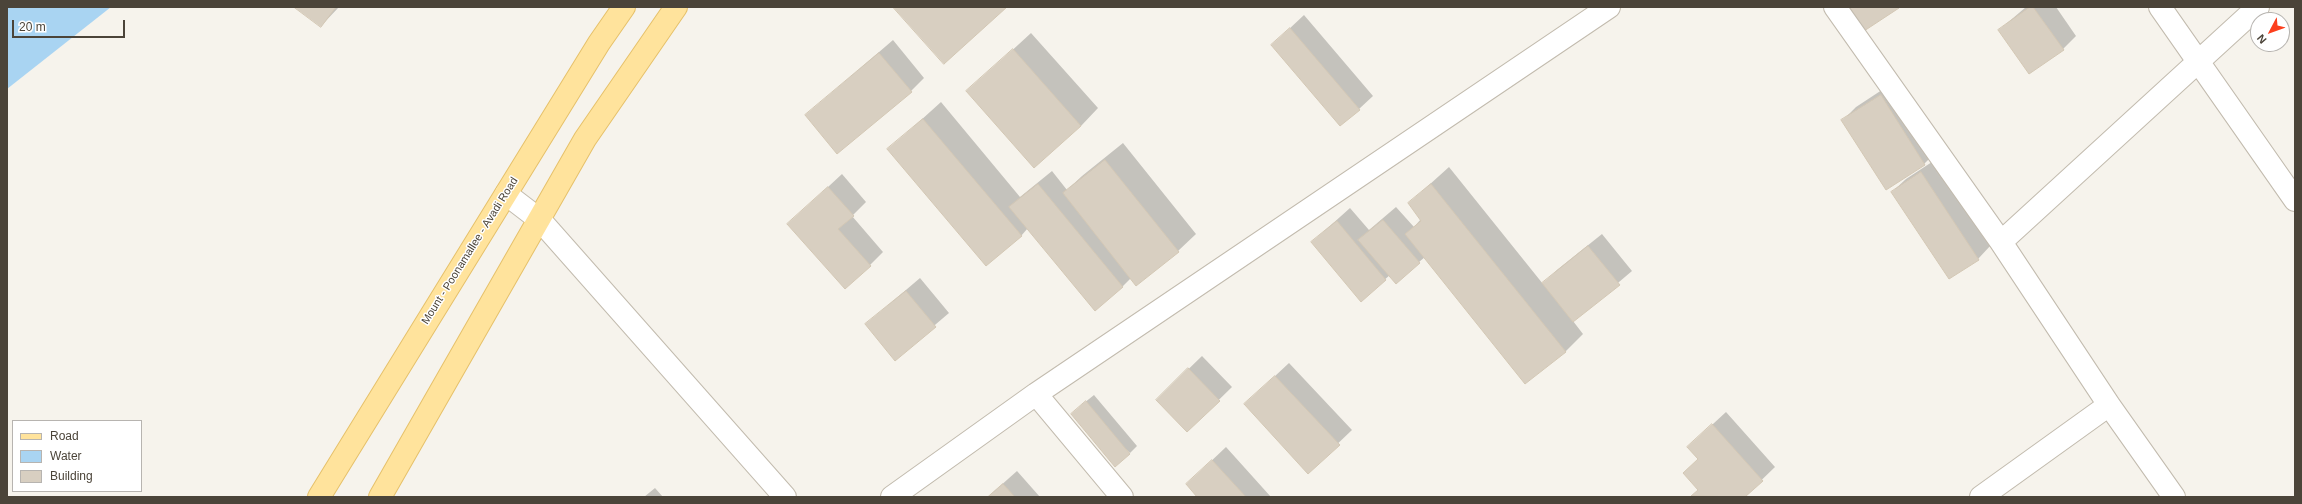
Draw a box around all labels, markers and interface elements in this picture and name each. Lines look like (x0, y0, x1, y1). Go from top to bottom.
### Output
scale bar (14, 12, 127, 38)
north arrow (2250, 12, 2290, 52)
text: 20 m (19, 20, 46, 34)
text: N (2255, 32, 2269, 46)
street label: Mount - Poonamallee - Avadi Road (419, 175, 521, 327)
legend (12, 420, 142, 492)
text: Road (50, 429, 79, 443)
text: Water (50, 449, 82, 463)
text: Building (50, 469, 93, 483)

